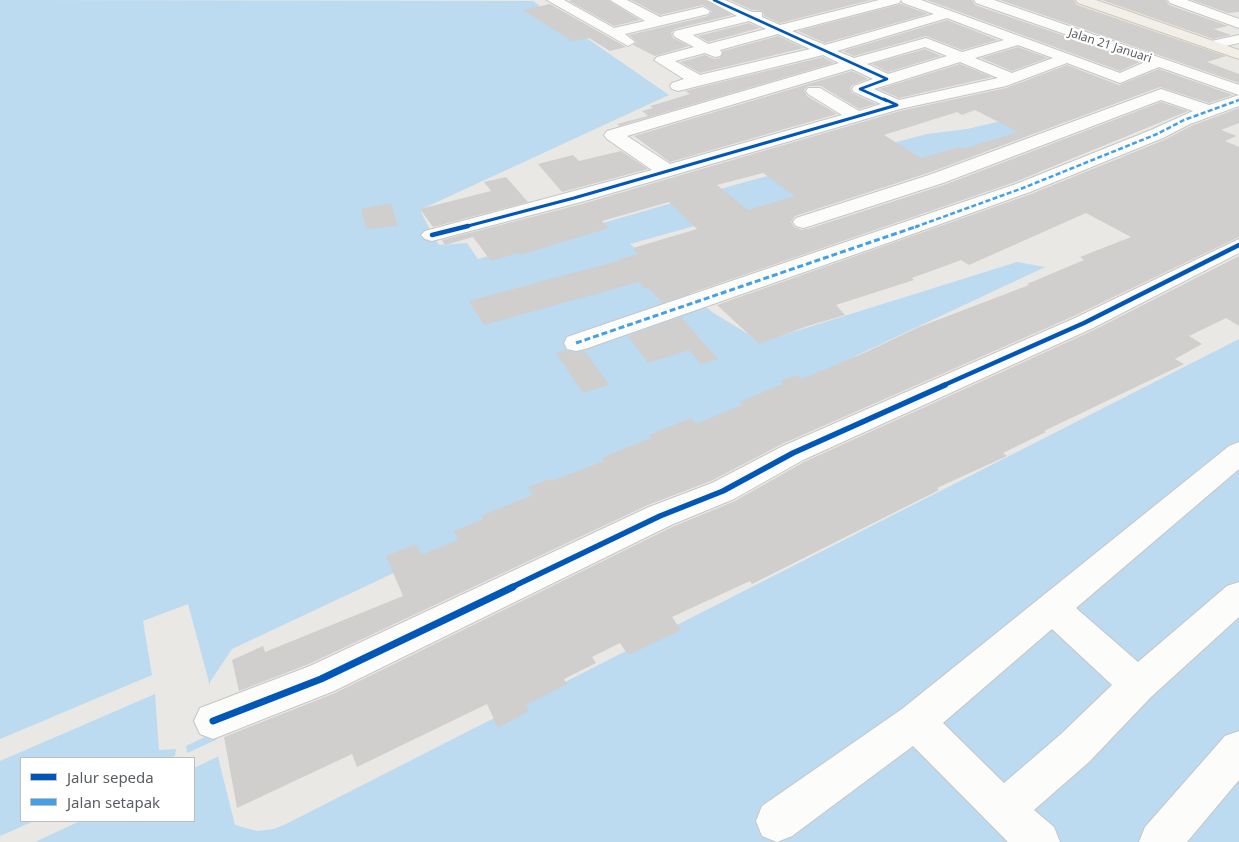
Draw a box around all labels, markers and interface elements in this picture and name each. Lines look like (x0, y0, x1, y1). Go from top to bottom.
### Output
street label: Jalan 21 Januari (1066, 26, 1154, 66)
legend (20, 757, 195, 822)
text: Jalur sepeda (67, 767, 154, 787)
text: Jalan setapak (67, 792, 160, 812)

